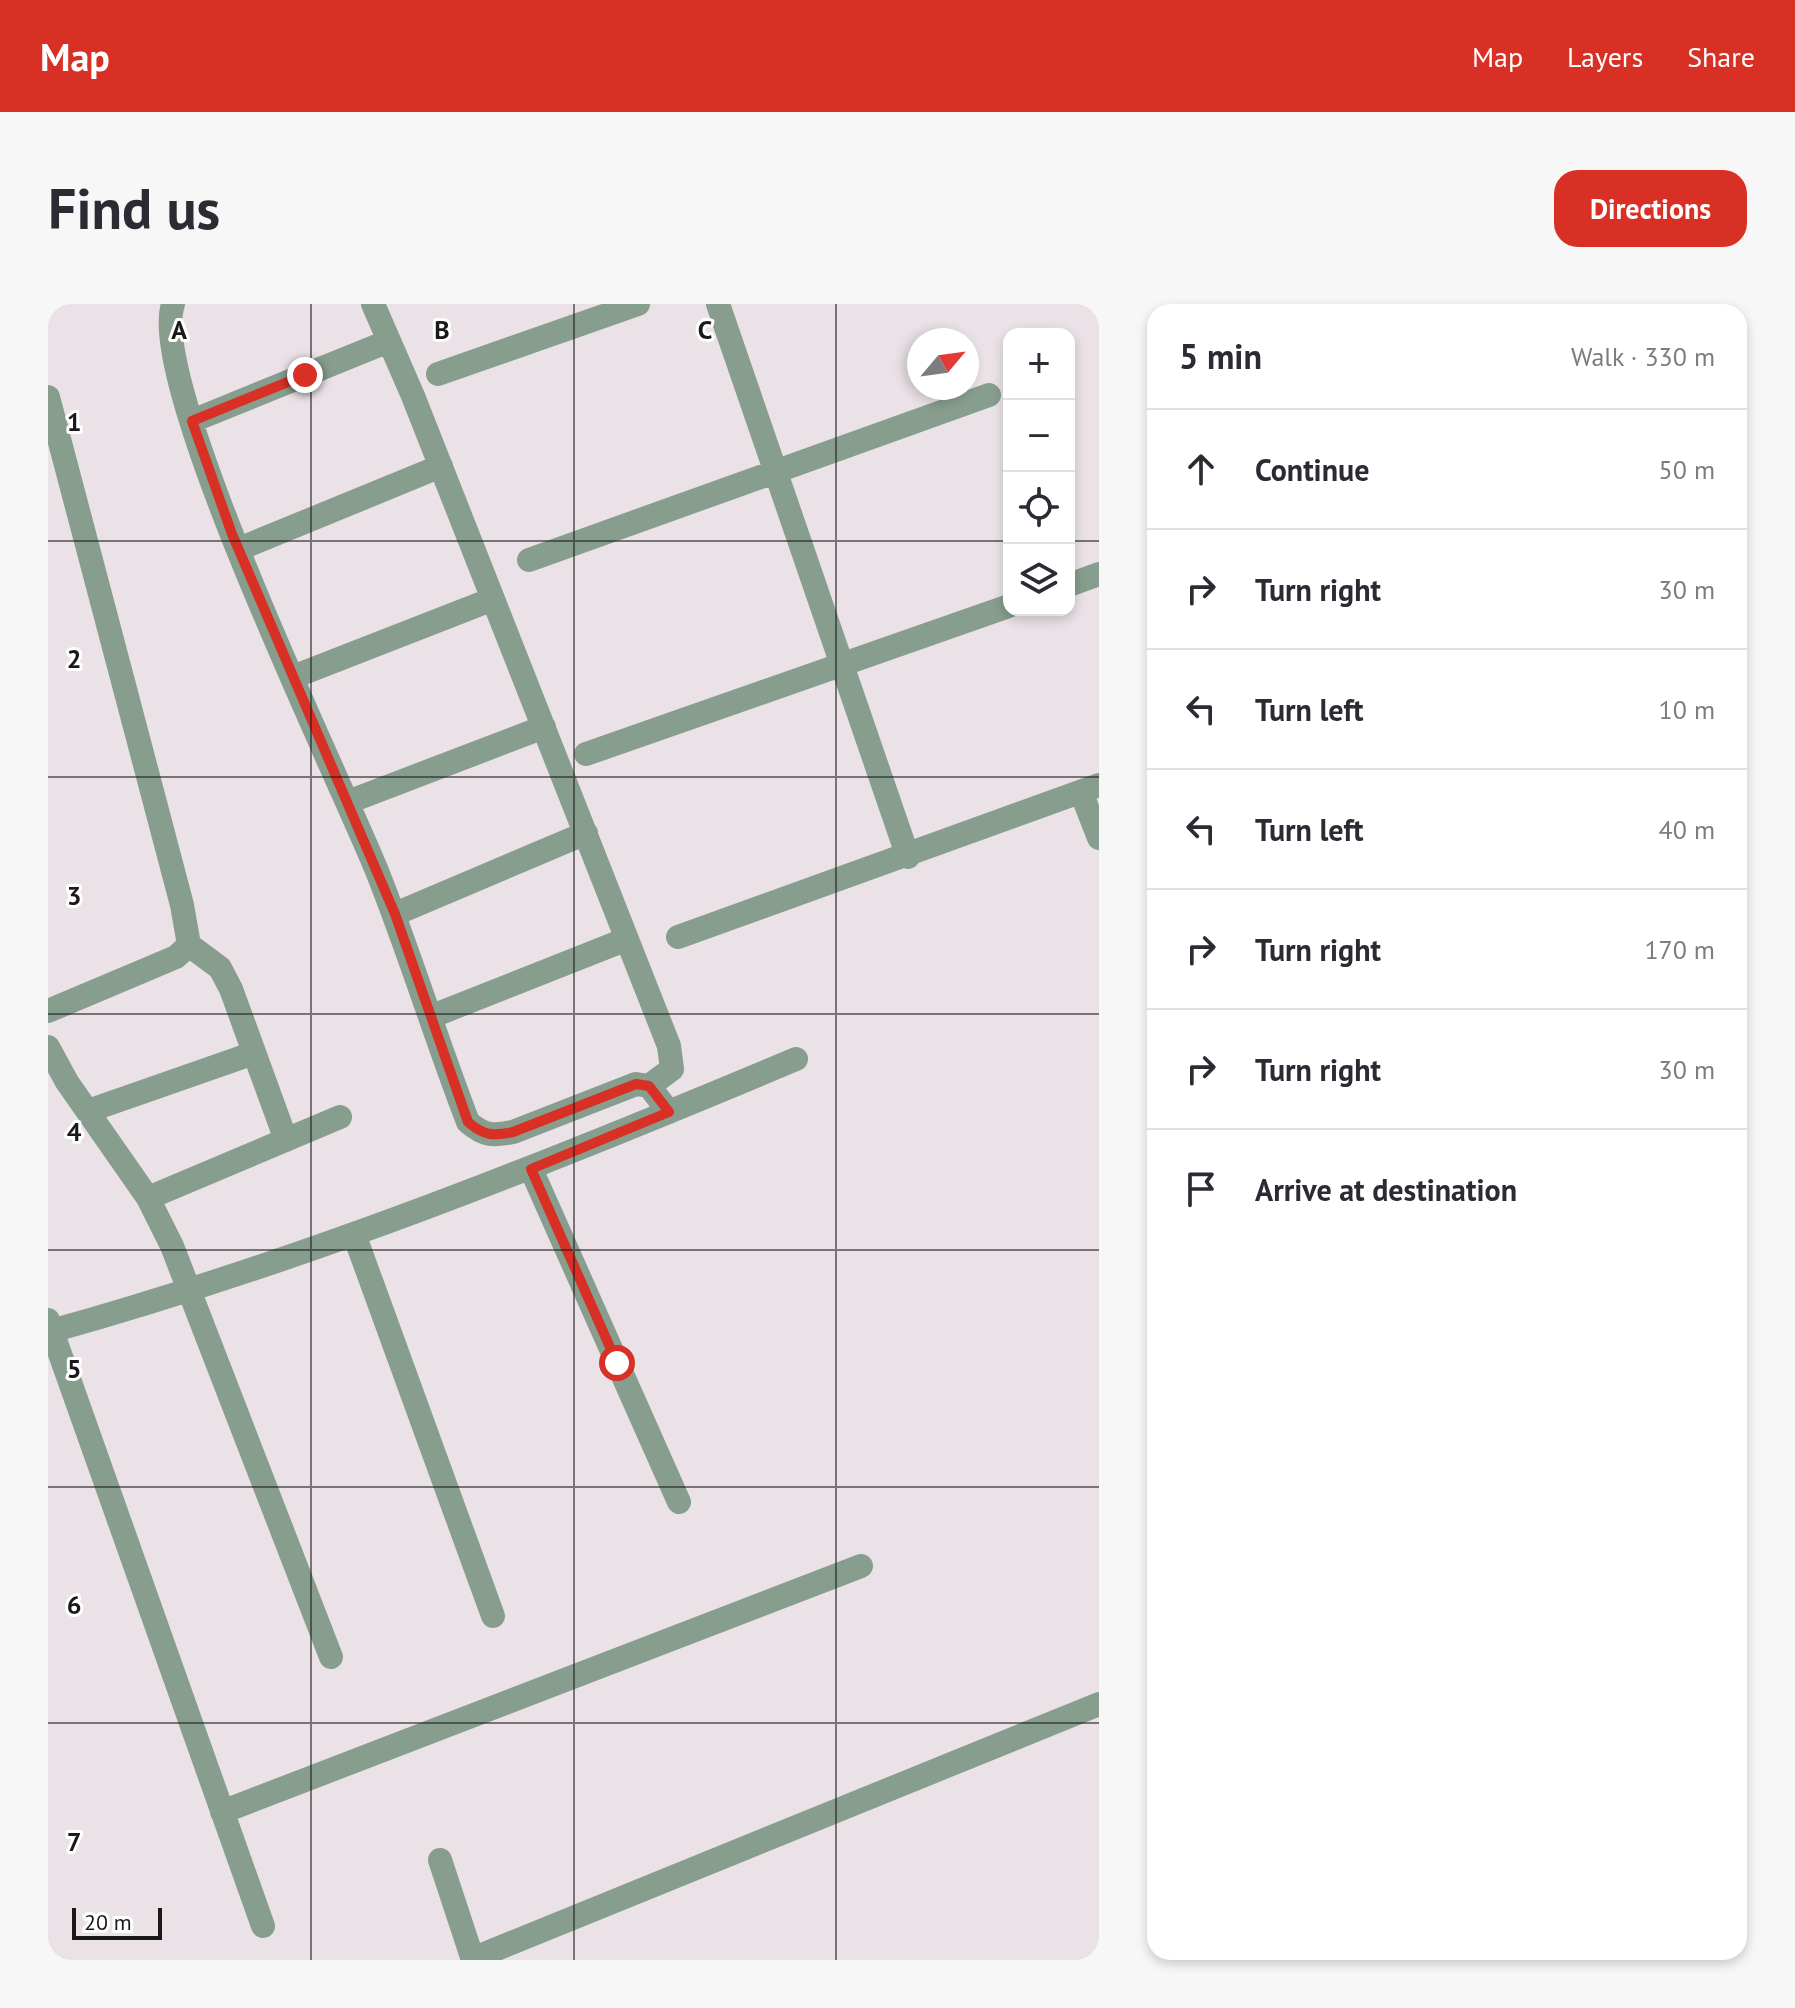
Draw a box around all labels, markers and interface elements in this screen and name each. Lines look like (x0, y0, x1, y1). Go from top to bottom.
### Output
text: Map (40, 32, 110, 81)
text: Map (1472, 38, 1523, 75)
text: Layers (1567, 38, 1643, 75)
text: Share (1687, 38, 1755, 75)
button: Directions (1554, 170, 1747, 247)
text: Find us (48, 172, 220, 244)
text: A (171, 313, 187, 346)
text: B (434, 313, 450, 346)
text: C (698, 313, 712, 346)
north arrow (907, 328, 979, 400)
map controls (1003, 328, 1075, 616)
button: + (1003, 328, 1075, 400)
text: 5 min (1179, 334, 1262, 378)
text: Walk · 330 m (1571, 340, 1715, 373)
route end (287, 357, 323, 393)
button: − (1003, 400, 1075, 472)
text: 1 (67, 405, 81, 438)
icon: ahead (1179, 447, 1223, 491)
text: Continue (1255, 450, 1369, 489)
text: 50 m (1659, 453, 1715, 486)
button: locate (1003, 472, 1075, 544)
button: layers (1003, 544, 1075, 616)
icon: right (1179, 567, 1223, 611)
text: Turn right (1255, 570, 1381, 609)
text: 30 m (1659, 573, 1715, 606)
text: 2 (67, 642, 81, 675)
icon: left (1179, 687, 1223, 731)
text: Turn left (1255, 690, 1363, 729)
text: 10 m (1659, 693, 1715, 726)
icon: left (1179, 807, 1223, 851)
text: Turn left (1255, 810, 1363, 849)
text: 40 m (1659, 813, 1715, 846)
text: 3 (67, 879, 81, 912)
icon: right (1179, 927, 1223, 971)
text: Turn right (1255, 930, 1381, 969)
text: 170 m (1644, 933, 1715, 966)
icon: right (1179, 1047, 1223, 1091)
text: Turn right (1255, 1050, 1381, 1089)
text: 30 m (1659, 1053, 1715, 1086)
text: 4 (67, 1115, 82, 1148)
icon: arrive (1179, 1167, 1223, 1211)
text: Arrive at destination (1255, 1170, 1517, 1209)
route start (599, 1345, 635, 1381)
text: 5 (67, 1352, 81, 1385)
text: 6 (67, 1588, 81, 1621)
text: 7 (67, 1825, 81, 1858)
scale bar (72, 1904, 162, 1940)
text: 20 m (84, 1908, 132, 1936)

